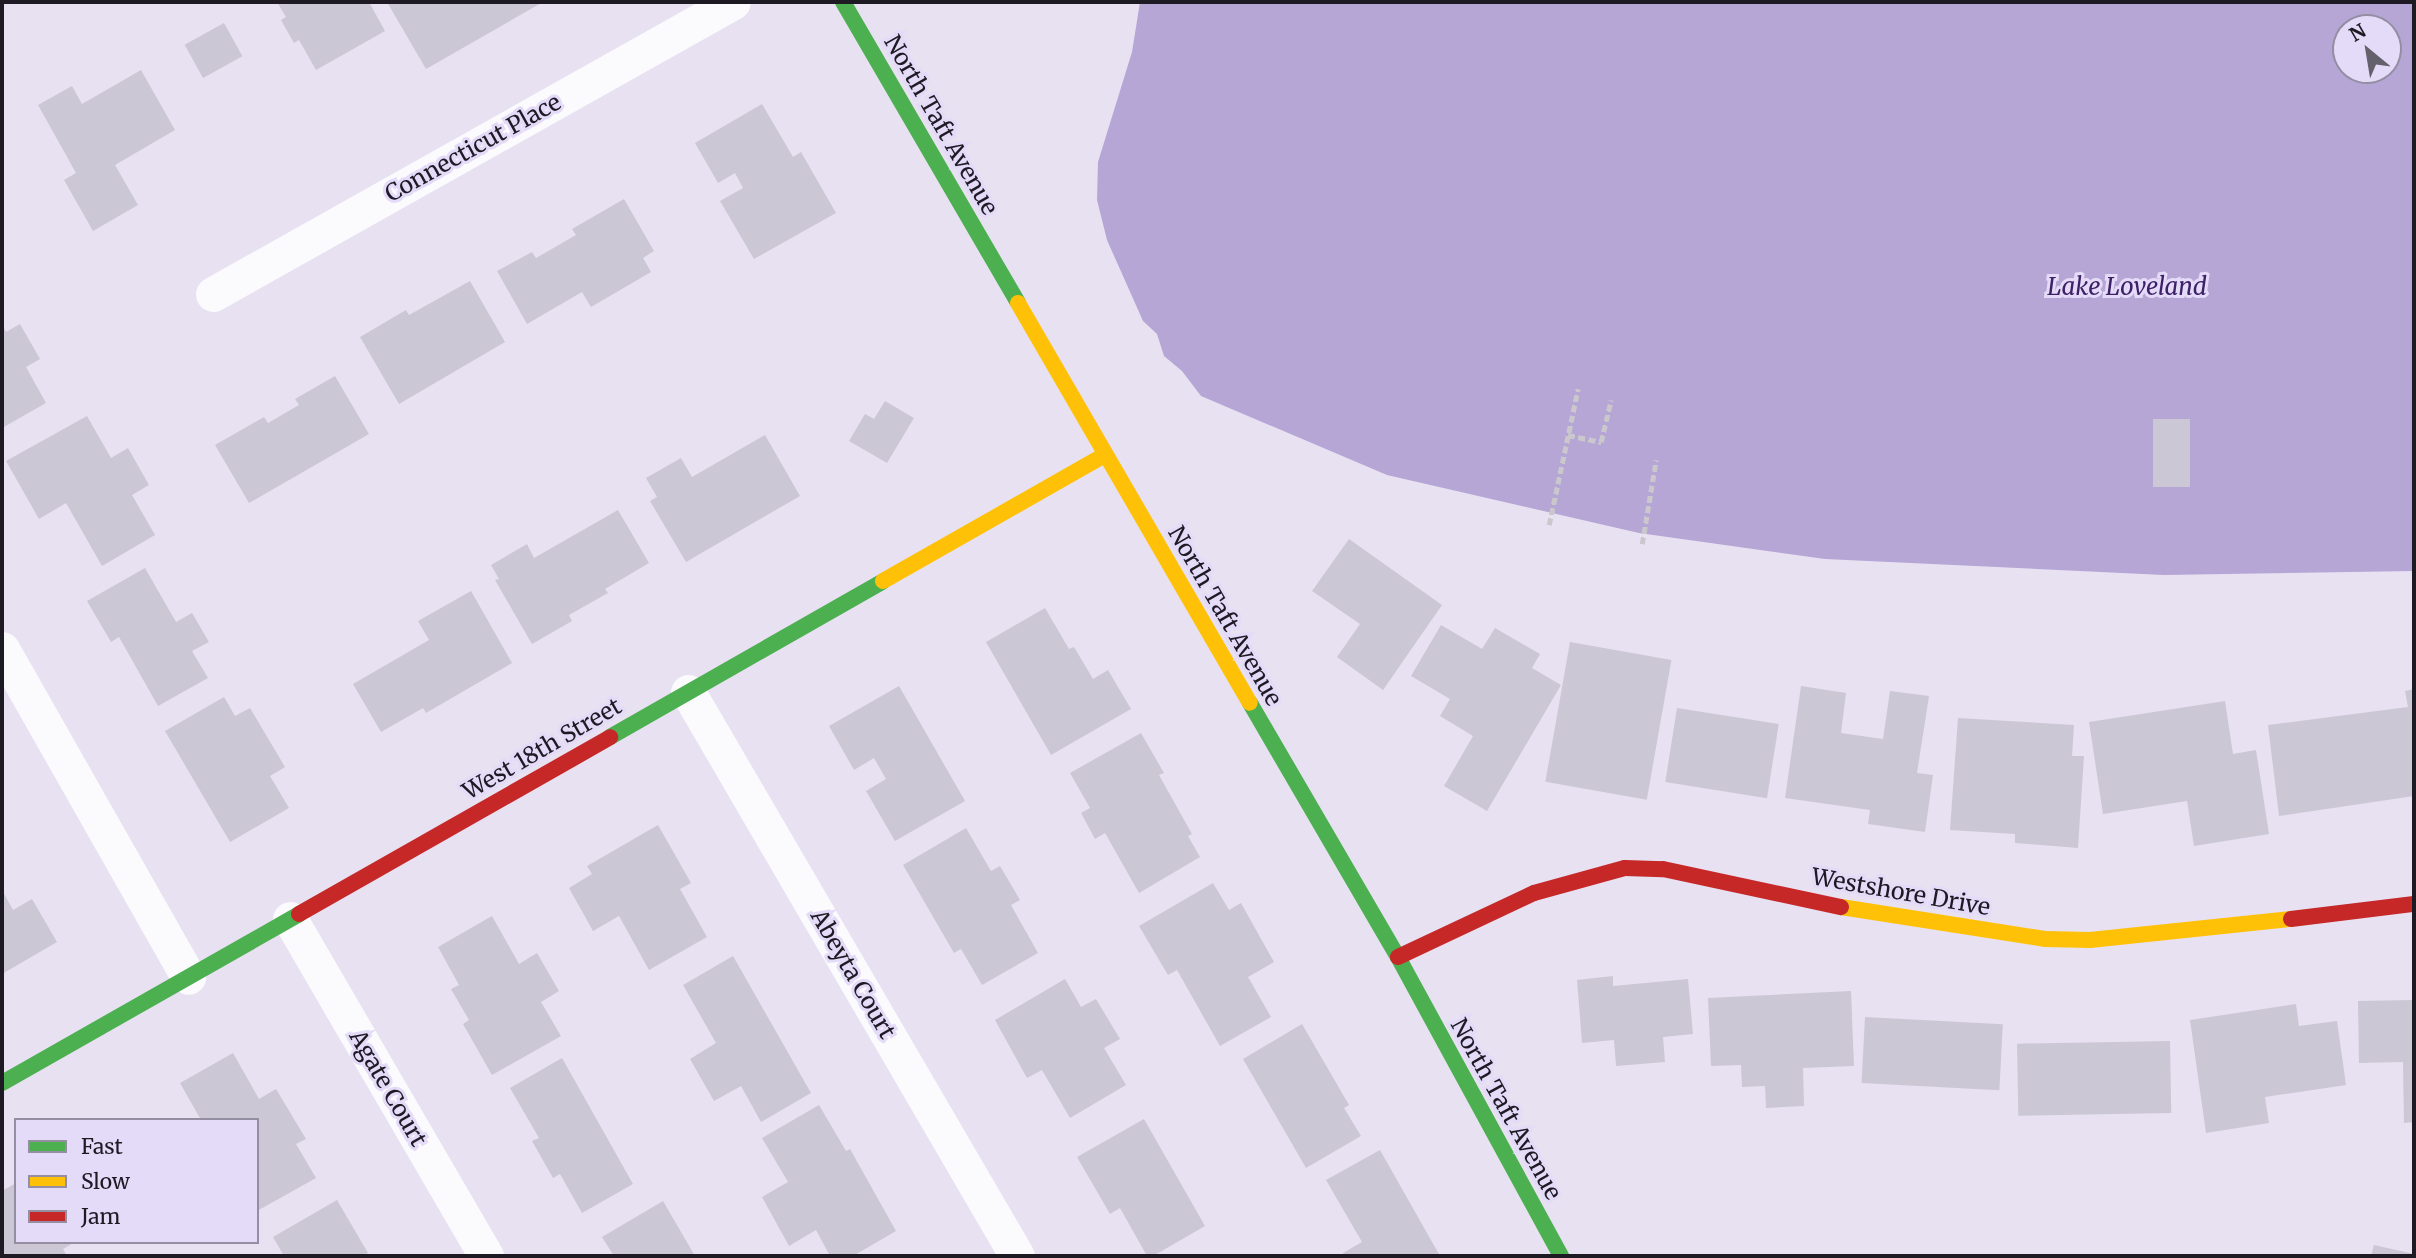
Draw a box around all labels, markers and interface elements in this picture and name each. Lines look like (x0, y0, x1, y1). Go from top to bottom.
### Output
north arrow (2332, 14, 2402, 84)
text: N (2345, 18, 2370, 47)
street label: North Taft Avenue (878, 30, 1004, 220)
street label: Connecticut Place (380, 88, 566, 208)
water label: Lake Loveland (2047, 273, 2207, 301)
street label: North Taft Avenue (1162, 521, 1288, 711)
street label: West 18th Street (458, 692, 626, 806)
street label: Westshore Drive (1810, 863, 1992, 921)
street label: Abeyta Court (805, 904, 901, 1044)
street label: North Taft Avenue (1445, 1014, 1567, 1204)
street label: Agate Court (344, 1025, 432, 1151)
legend (14, 1118, 259, 1244)
text: Fast (81, 1133, 123, 1160)
text: Slow (81, 1168, 130, 1195)
text: Jam (81, 1203, 120, 1230)

